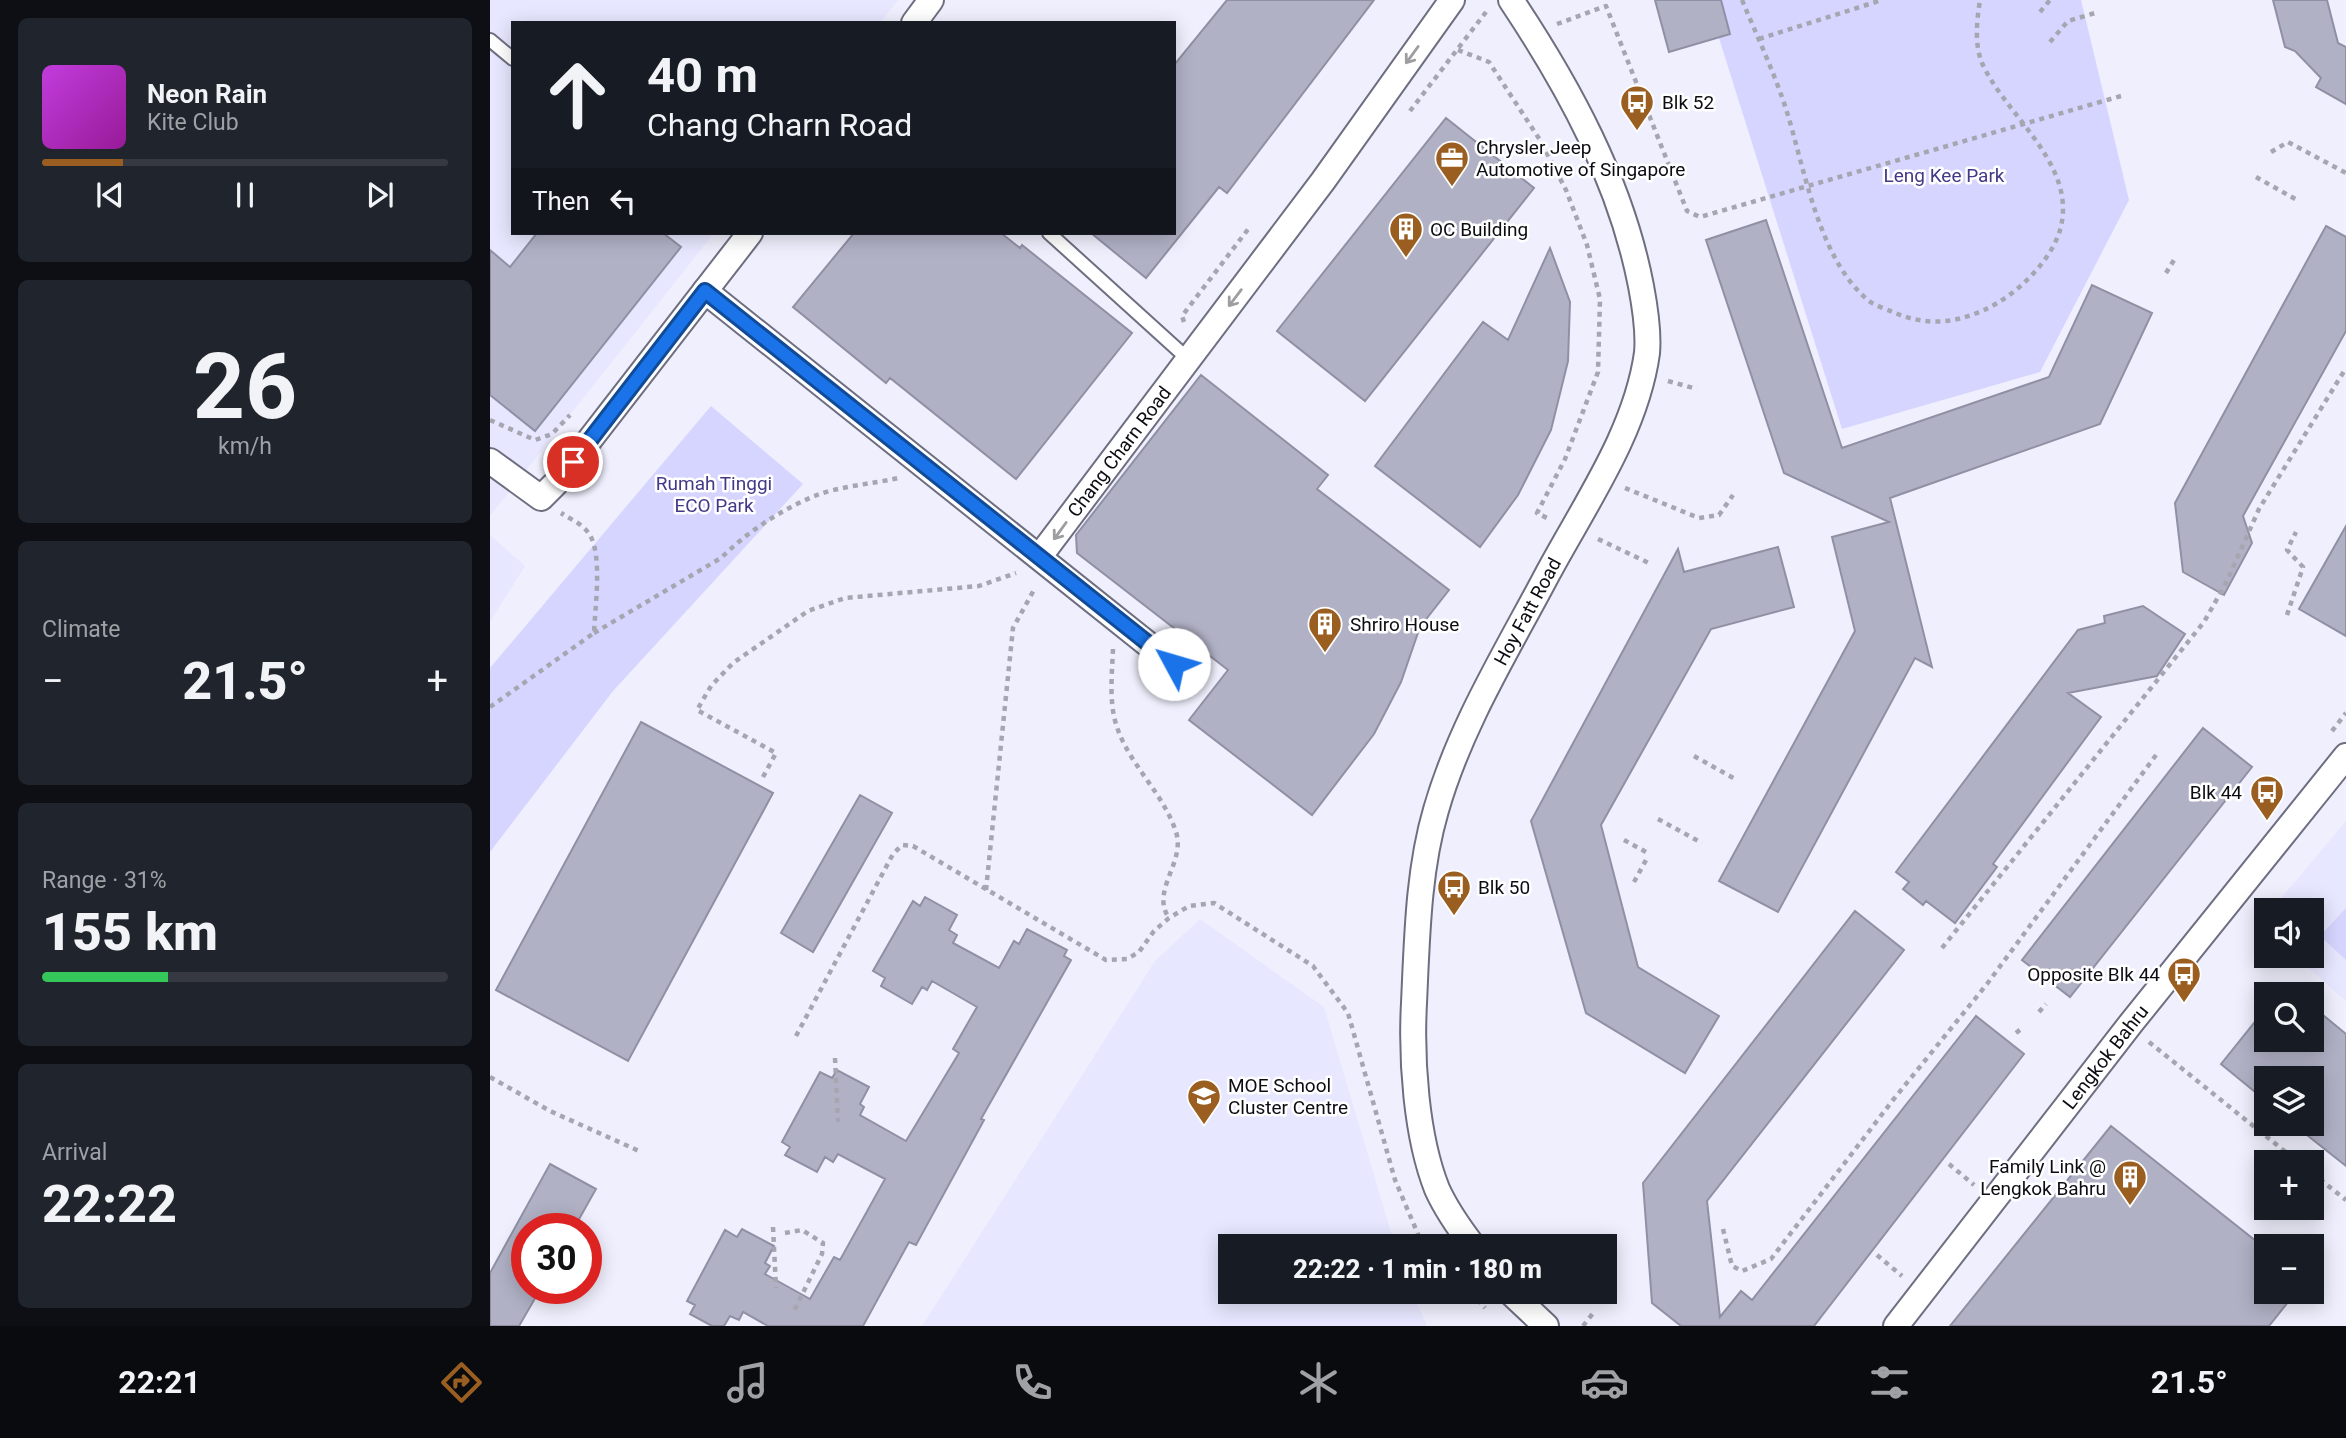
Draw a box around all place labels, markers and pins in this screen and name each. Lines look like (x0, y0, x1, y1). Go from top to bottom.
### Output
bus stop icon: Blk 52 (1618, 83, 1656, 132)
place label: Blk 52 (1662, 91, 1714, 114)
place label: Chrysler Jeep Automotive of Singapore (1476, 136, 1685, 181)
office icon: Chrysler Jeep Automotive of Singapore (1433, 139, 1471, 188)
building icon: OC Building (1387, 210, 1425, 259)
place label: OC Building (1430, 218, 1528, 241)
pin (543, 432, 603, 492)
building icon: Shriro House (1306, 605, 1344, 654)
place label: Shriro House (1350, 613, 1459, 636)
bus stop icon: Blk 44 (2248, 773, 2286, 822)
place label: Blk 44 (2190, 781, 2242, 804)
bus stop icon: Blk 50 (1435, 868, 1473, 917)
place label: Blk 50 (1478, 876, 1530, 899)
bus stop icon: Opposite Blk 44 (2165, 955, 2203, 1004)
place label: Opposite Blk 44 (2027, 963, 2160, 986)
place label: MOE School Cluster Centre (1228, 1074, 1348, 1119)
school or university icon: MOE School Cluster Centre (1185, 1077, 1223, 1126)
place label: Family Link @ Lengkok Bahru (1980, 1155, 2106, 1200)
building icon: Family Link @ Lengkok Bahru (2111, 1158, 2149, 1207)

